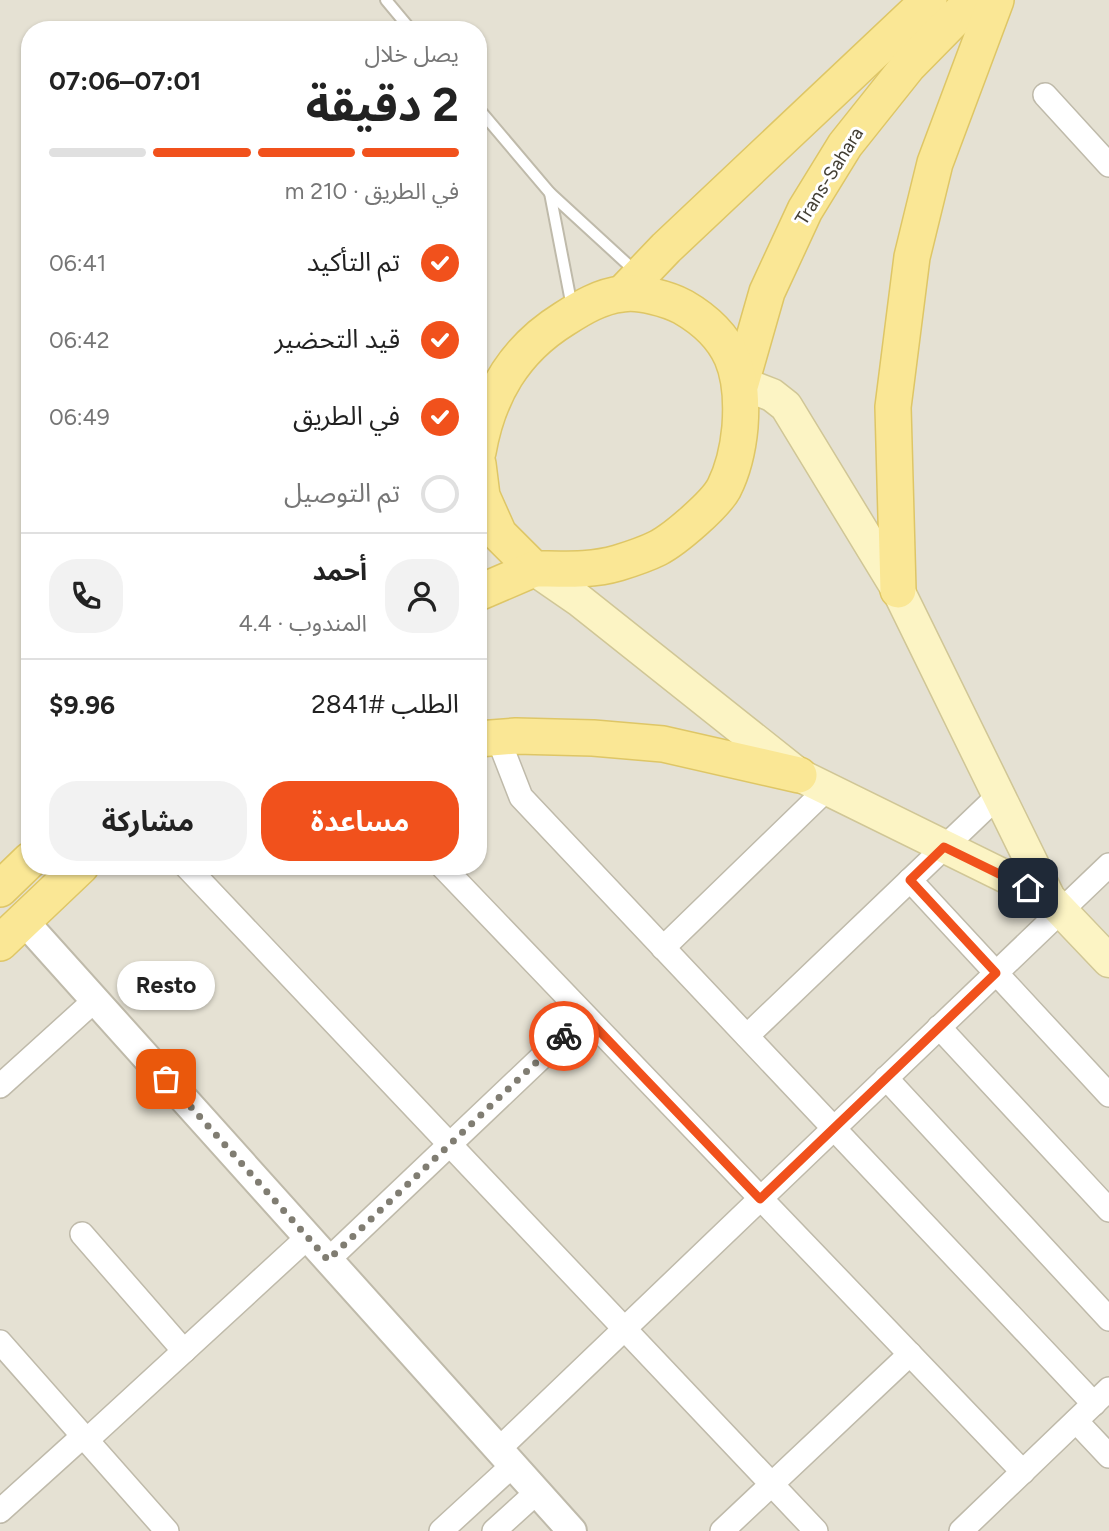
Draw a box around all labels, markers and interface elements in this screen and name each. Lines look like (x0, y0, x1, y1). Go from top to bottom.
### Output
text: يصل خلال (365, 40, 459, 68)
text: 07:01–07:06 (49, 65, 201, 97)
text: 2 دقيقة (306, 77, 459, 133)
street label: Trans-Sahara (790, 123, 868, 229)
text: في الطريق · 210 m (285, 177, 459, 205)
icon: check (421, 244, 459, 282)
text: تم التأكيد (307, 246, 400, 278)
text: 06:41 (49, 249, 106, 277)
icon: check (421, 321, 459, 359)
text: قيد التحضير (275, 323, 400, 355)
text: 06:42 (49, 326, 110, 354)
icon: check (421, 398, 459, 436)
text: في الطريق (293, 400, 400, 432)
text: 06:49 (49, 403, 110, 431)
text: تم التوصيل (284, 477, 400, 509)
text: أحمد (313, 555, 367, 587)
button: phone (49, 559, 123, 633)
button: person (385, 559, 459, 633)
text: المندوب · 4.4 (238, 609, 367, 637)
text: الطلب #2841 (311, 688, 459, 720)
text: $9.96 (49, 689, 115, 721)
button: مشاركة (49, 781, 247, 861)
button: مساعدة (261, 781, 459, 861)
pin (998, 858, 1058, 918)
icon: home (1009, 869, 1047, 907)
callout: Resto (117, 960, 215, 1009)
text: Resto (136, 971, 196, 999)
courier (529, 1001, 599, 1071)
icon: bike (545, 1017, 583, 1055)
pin (136, 1049, 196, 1109)
icon: bag (147, 1060, 185, 1098)

